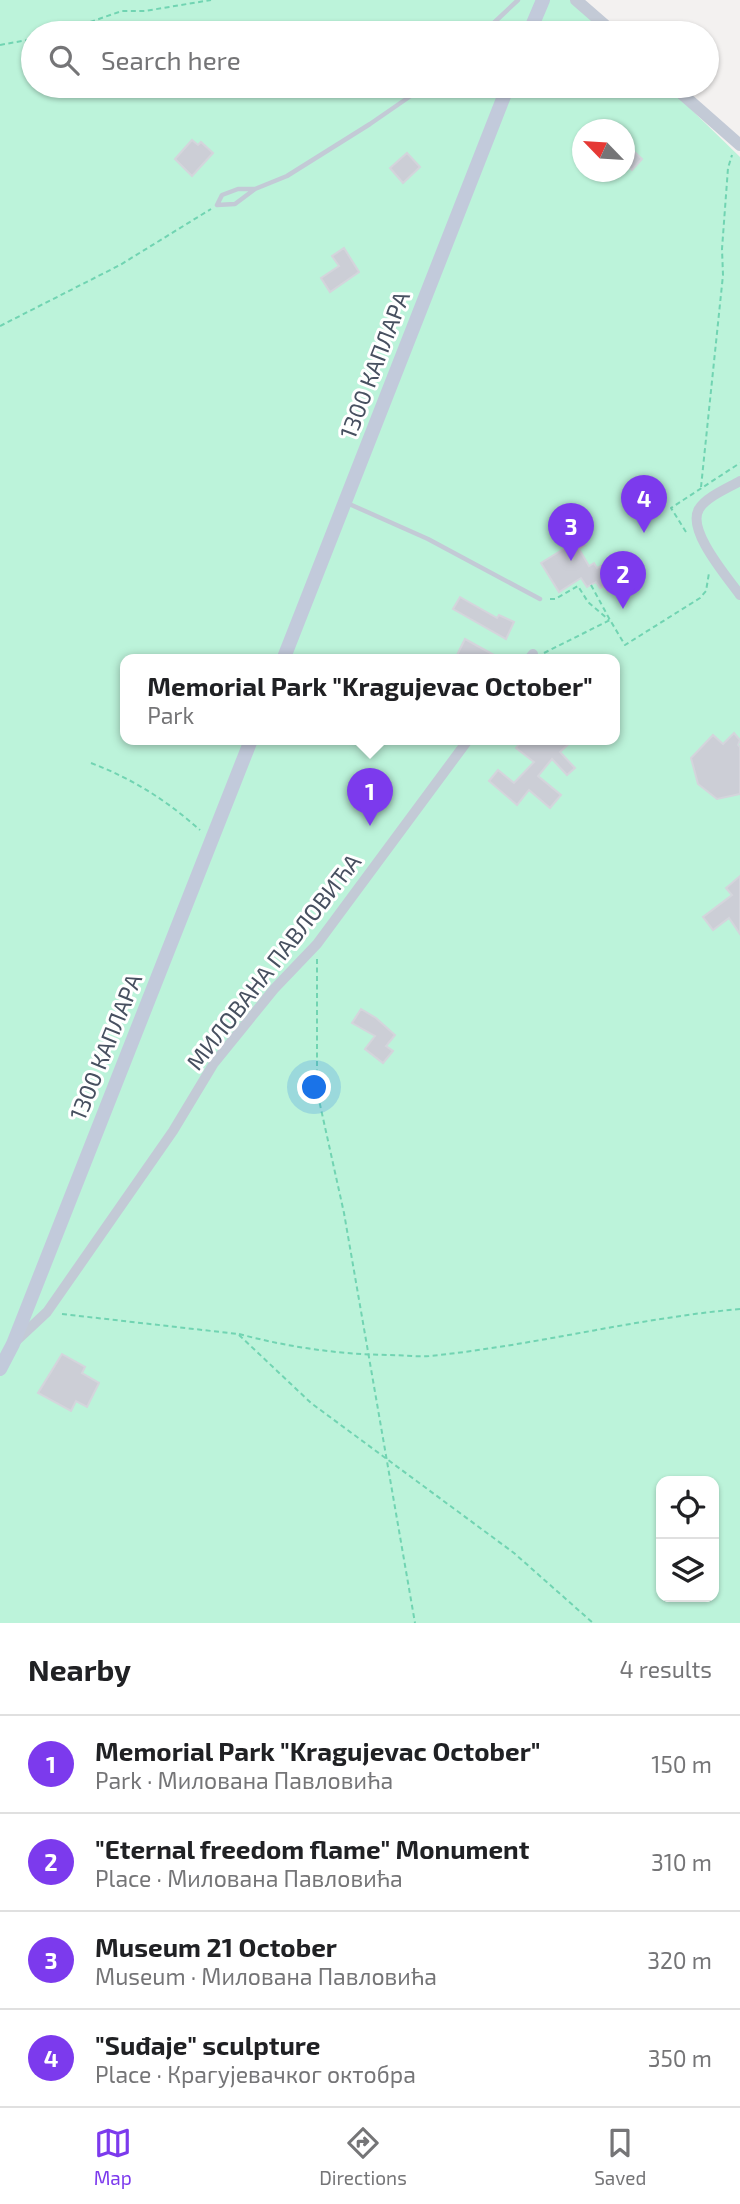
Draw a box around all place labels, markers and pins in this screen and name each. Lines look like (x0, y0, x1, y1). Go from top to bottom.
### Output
pin: 4 (621, 475, 667, 533)
pin: 3 (548, 503, 594, 561)
pin: 2 (600, 551, 646, 609)
pin: 1 (347, 768, 393, 826)

